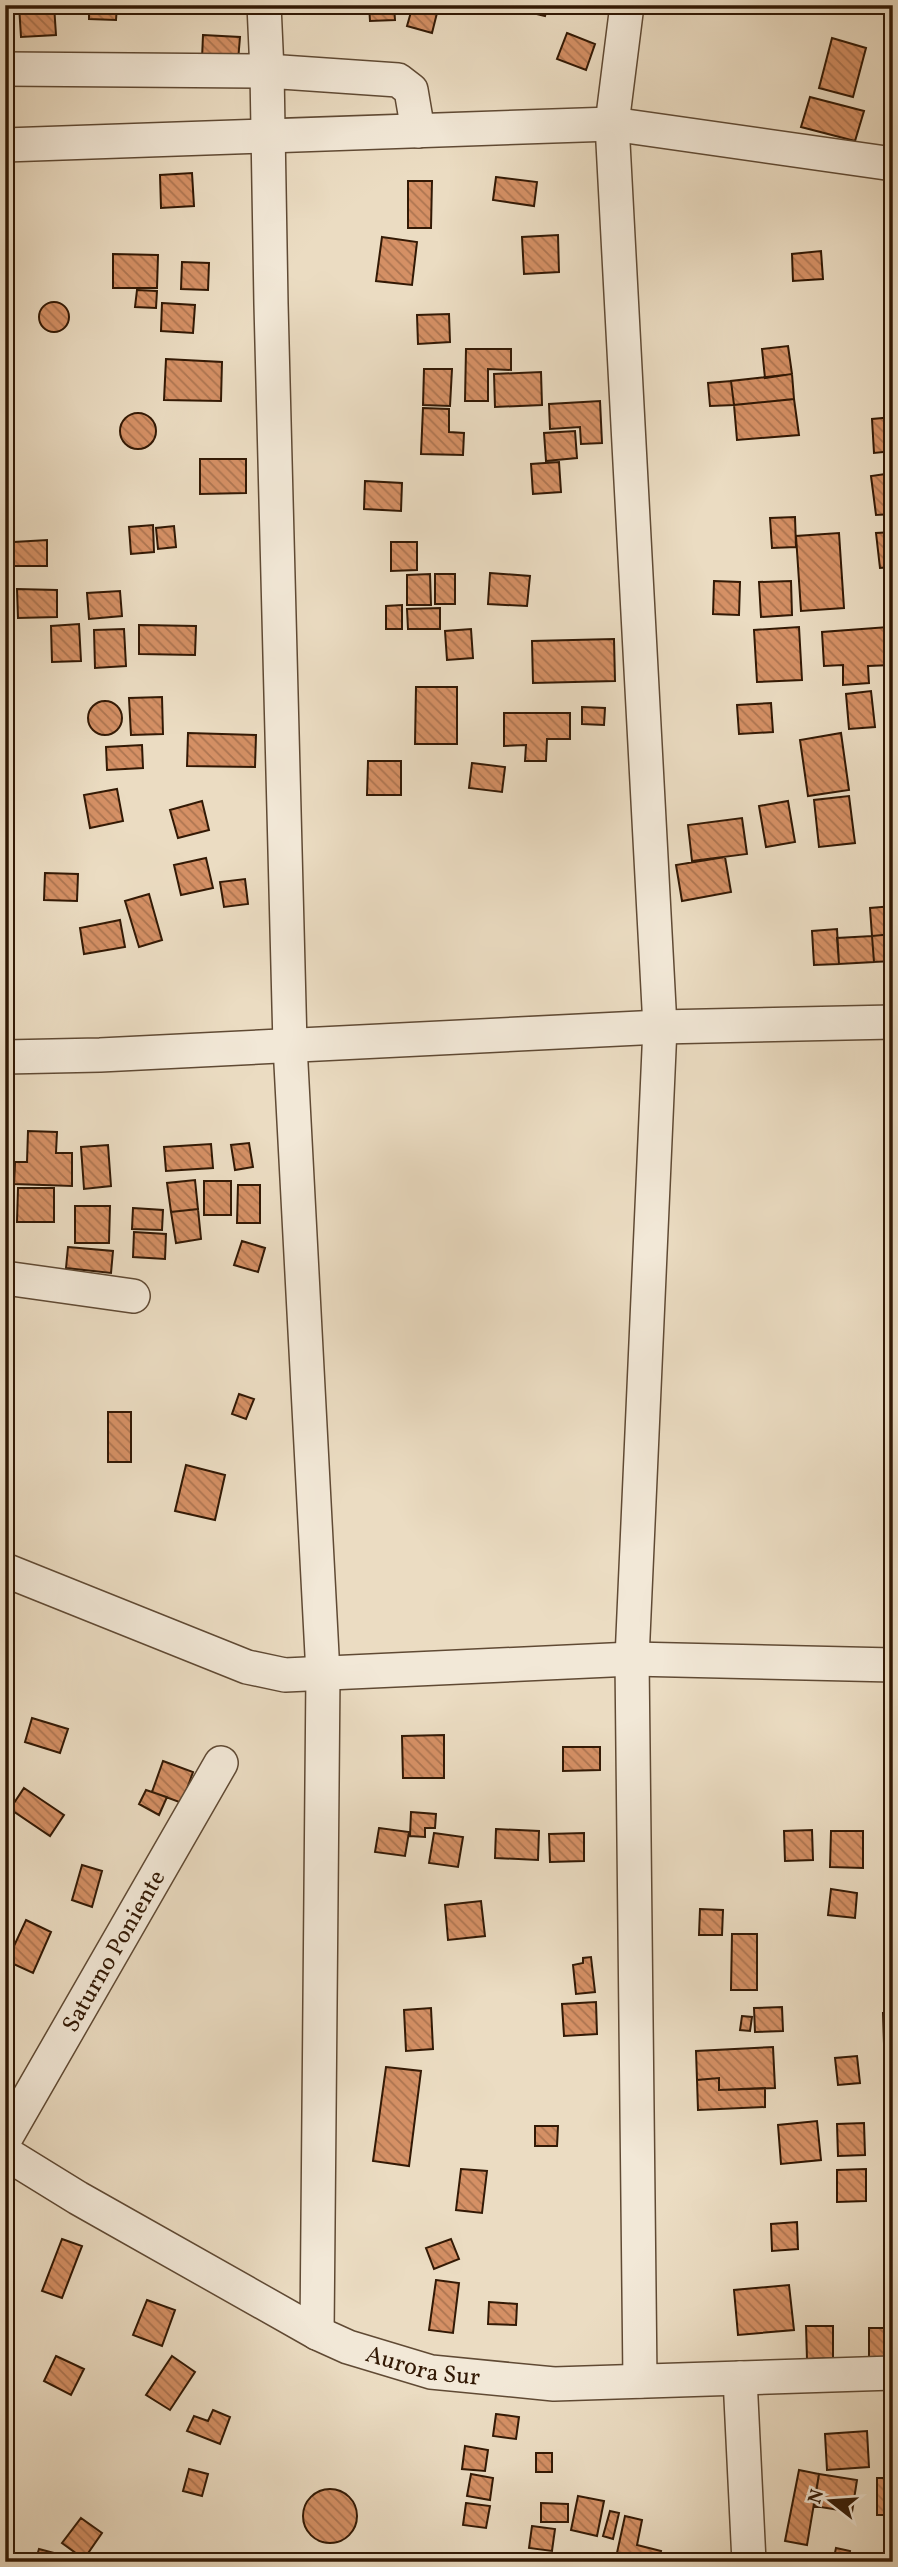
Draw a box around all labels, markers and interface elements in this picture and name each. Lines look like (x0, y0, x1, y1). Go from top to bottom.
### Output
street label: Saturno Poniente (55, 1864, 175, 2039)
street label: Aurora Sur (361, 2338, 482, 2396)
north arrow (796, 2466, 866, 2536)
text: N (802, 2486, 831, 2507)

